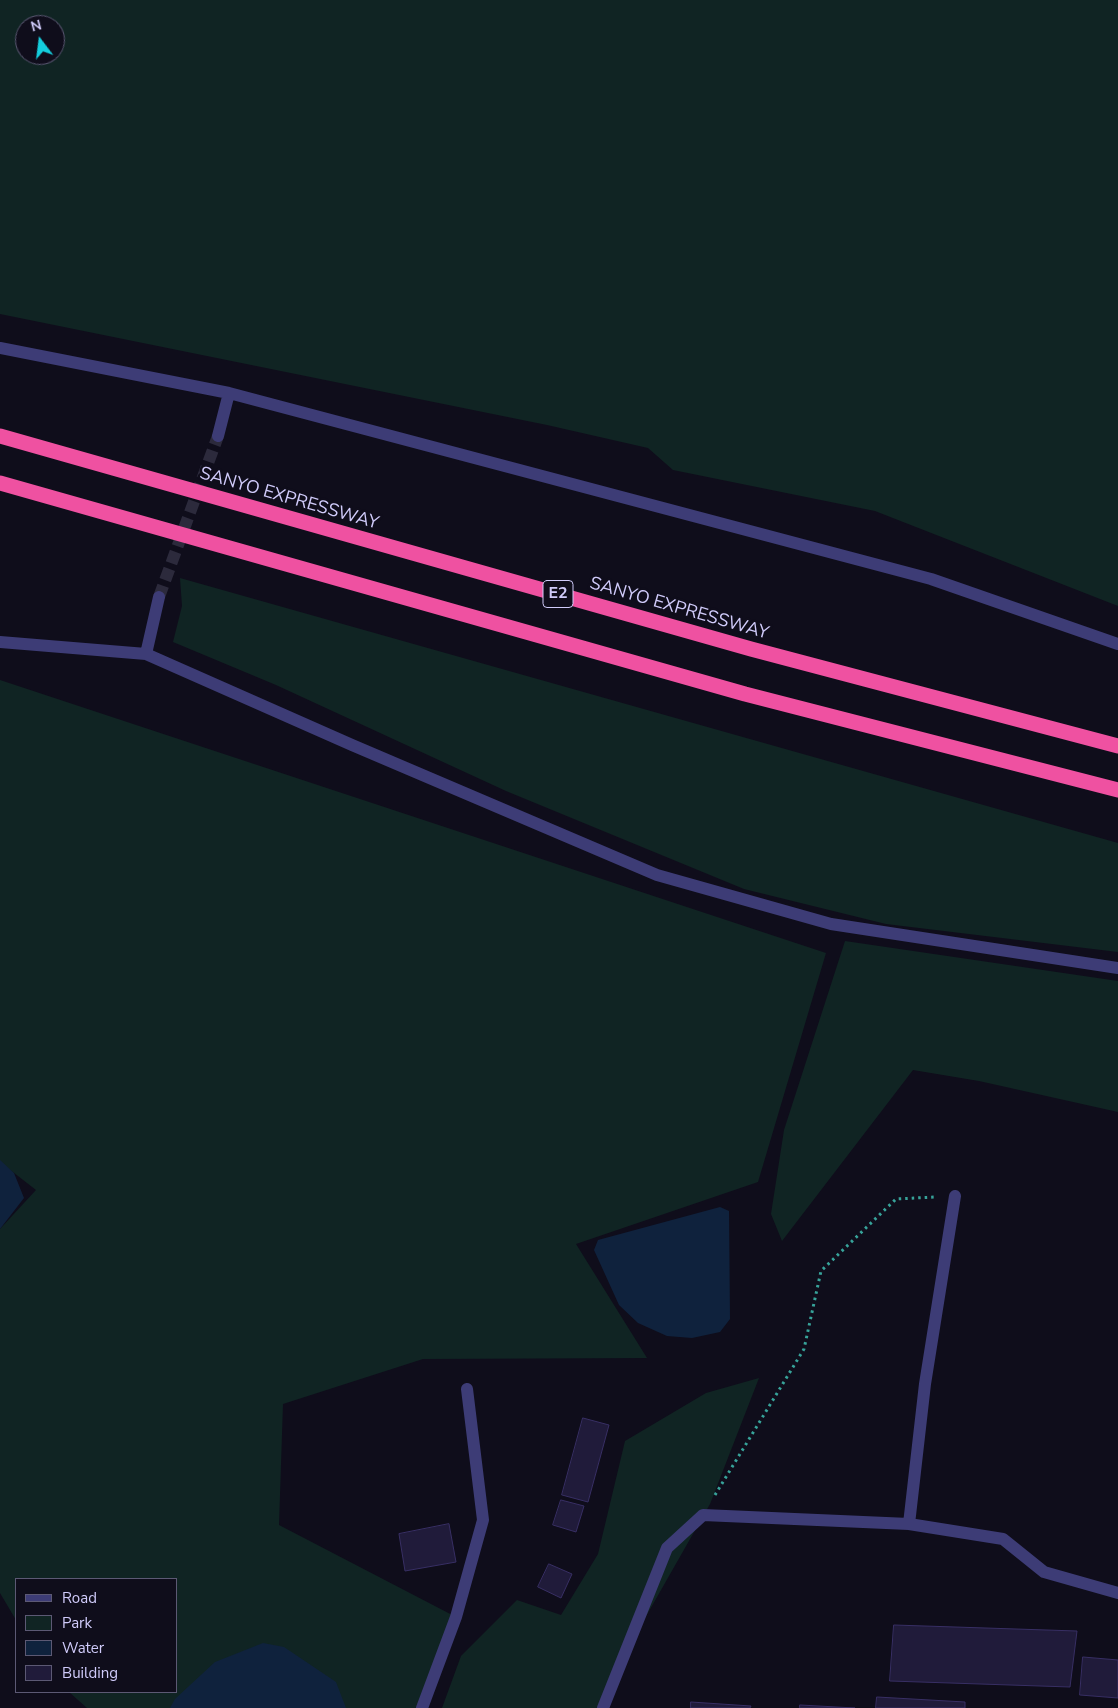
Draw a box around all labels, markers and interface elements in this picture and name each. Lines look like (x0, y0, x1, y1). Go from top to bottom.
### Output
north arrow (15, 15, 65, 65)
text: N (29, 15, 44, 37)
street label: SANYO EXPRESSWAY (197, 463, 381, 535)
street label: SANYO EXPRESSWAY (587, 573, 771, 645)
road number: E2 (543, 580, 573, 608)
legend (15, 1578, 178, 1693)
text: Road (62, 1588, 97, 1608)
text: Park (62, 1613, 92, 1633)
text: Water (62, 1638, 104, 1658)
text: Building (62, 1663, 118, 1683)

